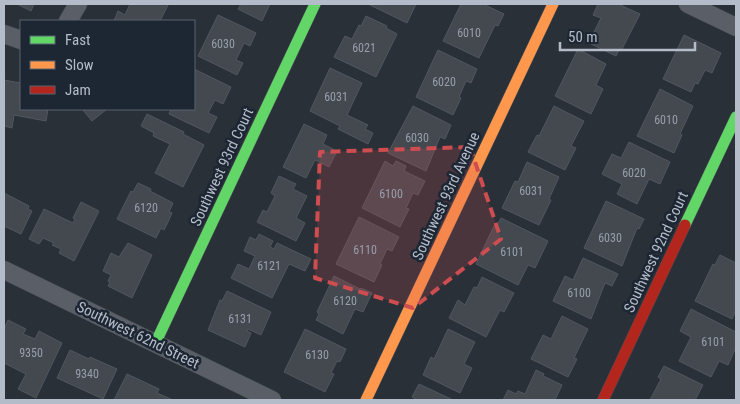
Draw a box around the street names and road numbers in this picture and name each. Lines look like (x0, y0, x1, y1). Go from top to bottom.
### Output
street label: Southwest 93rd Court (187, 105, 257, 229)
street label: Southwest 93rd Avenue (408, 129, 484, 263)
street label: Southwest 92nd Court (620, 189, 692, 315)
street label: Southwest 62nd Street (74, 298, 202, 372)

